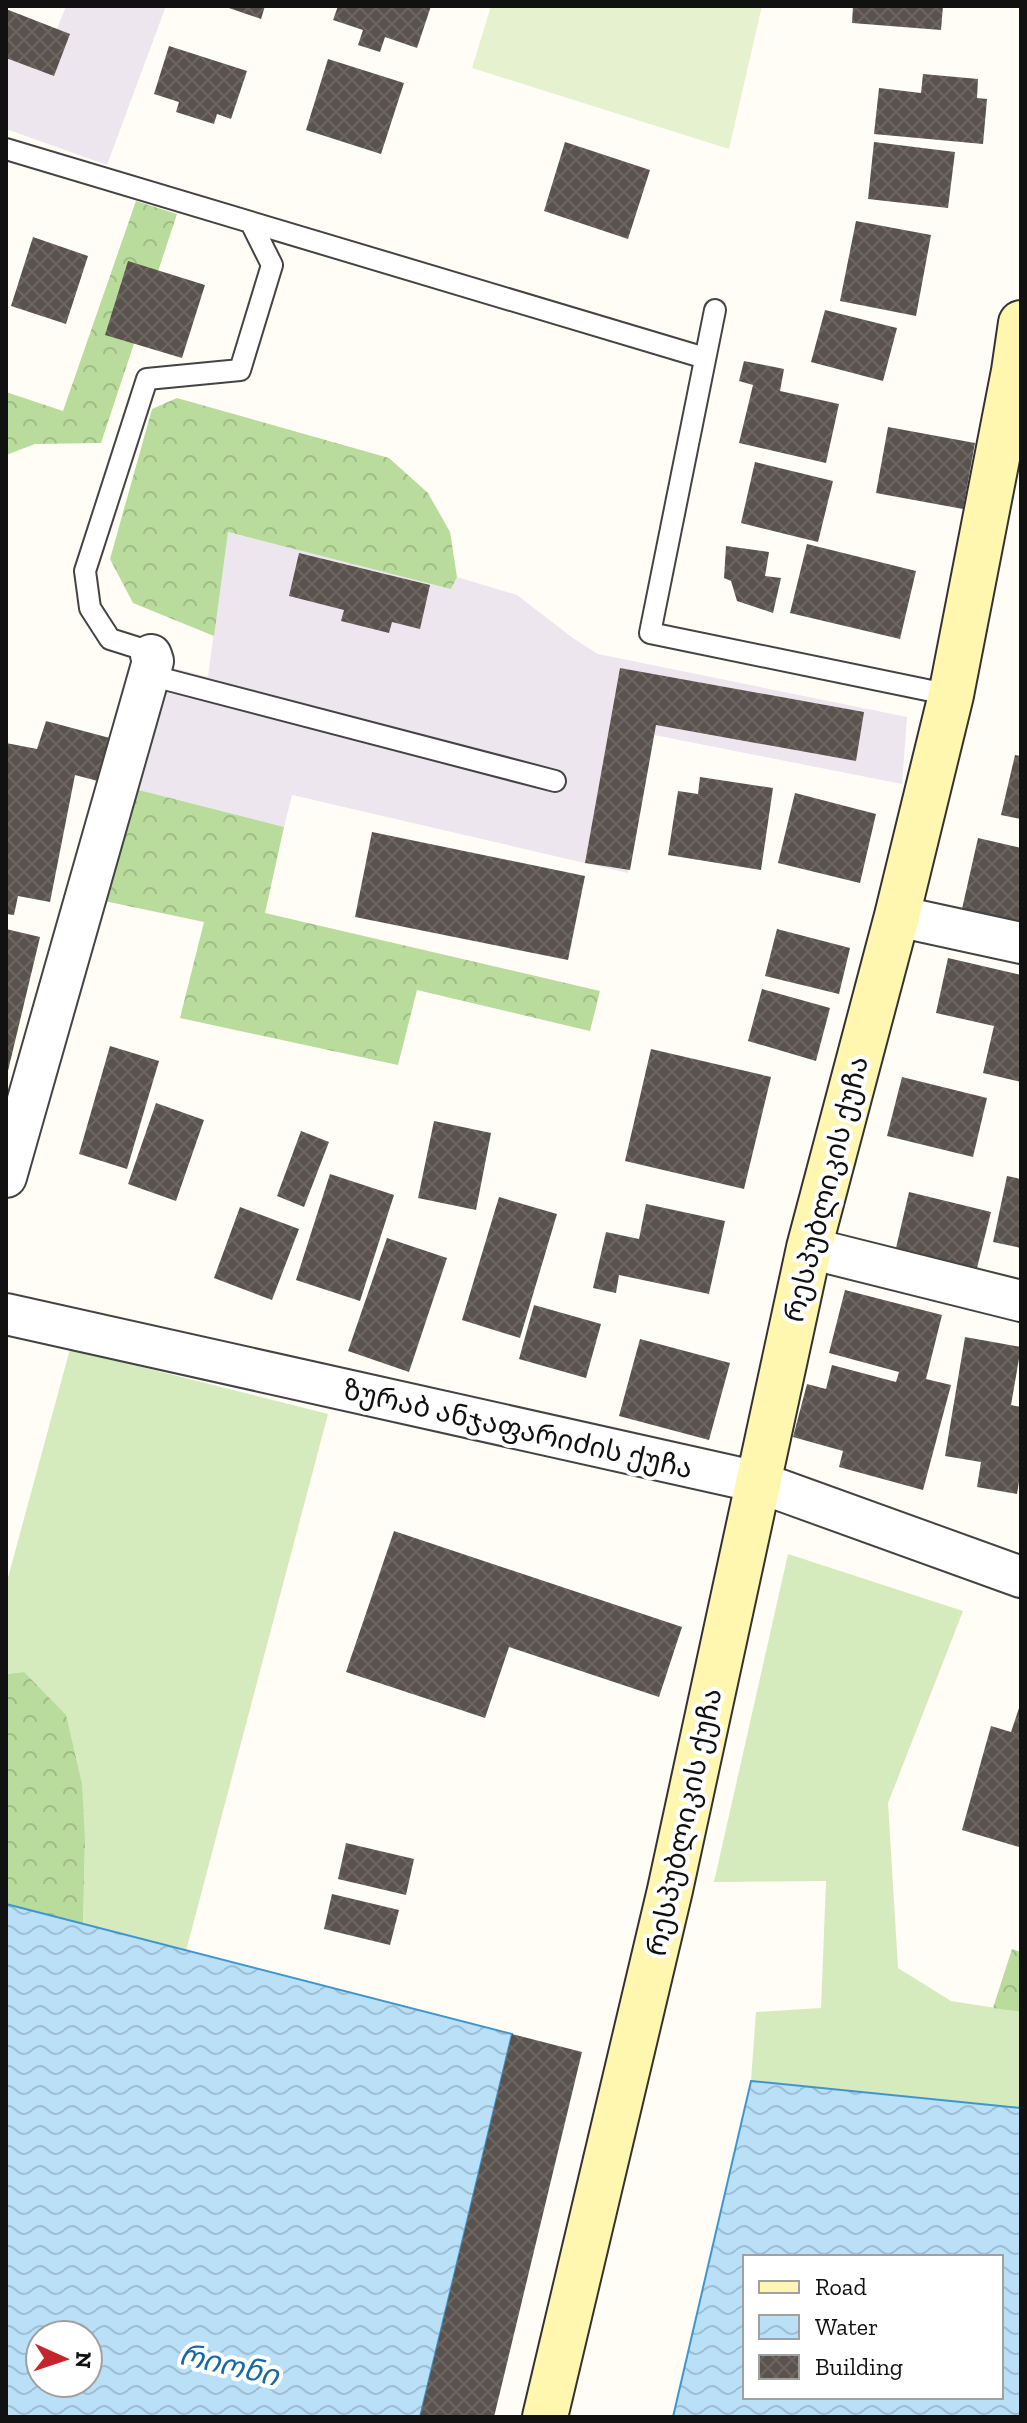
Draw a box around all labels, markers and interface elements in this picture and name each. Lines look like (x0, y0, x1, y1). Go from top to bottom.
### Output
street label: რესპუბლიკის ქუჩა (777, 1053, 875, 1325)
street label: ზურაბ ანჯაფარიძის ქუჩა (340, 1373, 696, 1485)
street label: რესპუბლიკის ქუჩა (640, 1685, 728, 1959)
legend (743, 2255, 1003, 2399)
text: Road (815, 2272, 867, 2301)
text: Water (815, 2312, 878, 2341)
north arrow (24, 2319, 104, 2399)
water label: რიონი (176, 2336, 284, 2394)
text: N (70, 2351, 97, 2369)
text: Building (815, 2352, 903, 2381)

